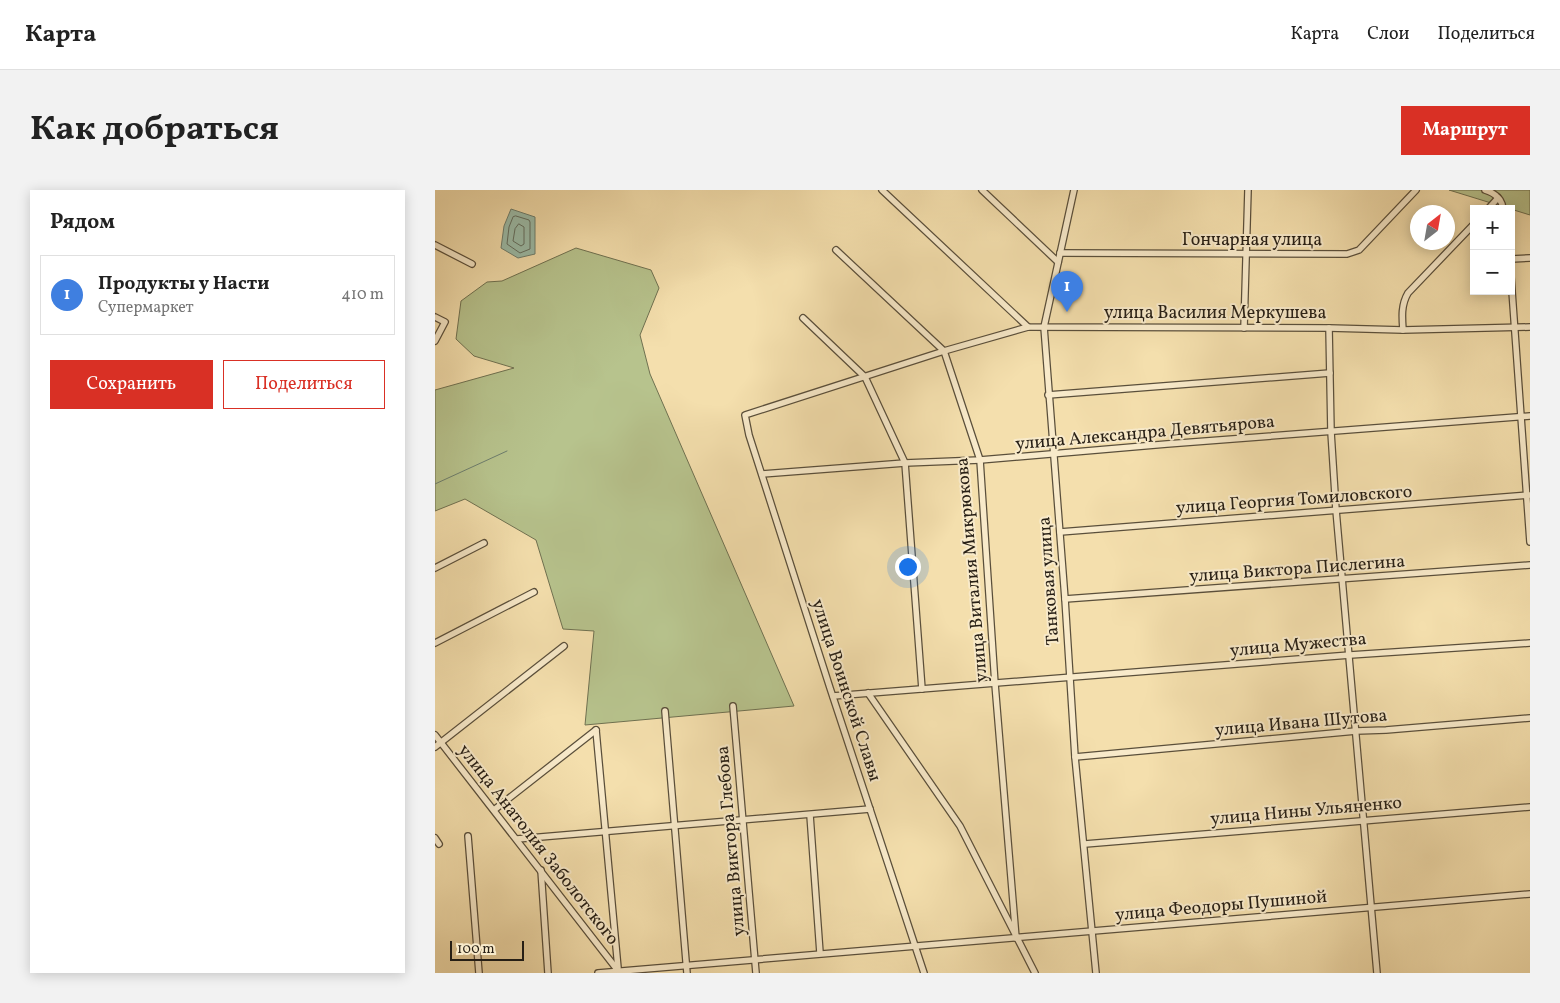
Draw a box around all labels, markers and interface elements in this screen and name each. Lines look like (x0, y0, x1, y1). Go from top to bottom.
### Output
text: Карта (25, 18, 96, 52)
text: Карта (1291, 22, 1339, 47)
text: Слои (1367, 22, 1409, 47)
text: Поделиться (1437, 22, 1535, 47)
text: Как добраться (30, 106, 279, 154)
button: Маршрут (1401, 106, 1530, 155)
north arrow (1410, 205, 1455, 250)
map controls (1470, 205, 1515, 295)
button: + (1470, 205, 1515, 250)
text: Рядом (50, 208, 115, 237)
street label: Гончарная улица (1182, 228, 1322, 253)
button: − (1470, 250, 1515, 295)
text: Продукты у Насти (98, 271, 270, 297)
pin: 1 (1051, 271, 1083, 312)
text: 1 (64, 284, 70, 306)
text: 410 m (341, 284, 384, 306)
text: Супермаркет (98, 297, 194, 319)
street label: улица Василия Меркушева (1104, 301, 1326, 326)
button: Сохранить (50, 360, 213, 409)
button: Поделиться (223, 360, 385, 409)
street label: улица Александра Девятьярова (1014, 410, 1276, 457)
street label: улица Виталия Микрюкова (950, 456, 995, 683)
street label: улица Георгия Томиловского (1175, 480, 1413, 521)
street label: Танковая улица (1033, 516, 1066, 646)
street label: улица Виктора Пислегина (1188, 549, 1406, 590)
your location (895, 554, 921, 580)
street label: улица Воинской Славы (804, 596, 887, 785)
street label: улица Мужества (1229, 627, 1368, 664)
street label: улица Ивана Шутова (1214, 703, 1388, 743)
street label: улица Анатолия Заболотского (451, 739, 624, 951)
street label: улица Виктора Глебова (711, 745, 752, 937)
street label: улица Нины Ульяненко (1209, 791, 1403, 832)
street label: улица Феодоры Пушиной (1114, 885, 1328, 928)
scale bar (450, 938, 524, 961)
text: 100 m (457, 940, 495, 959)

